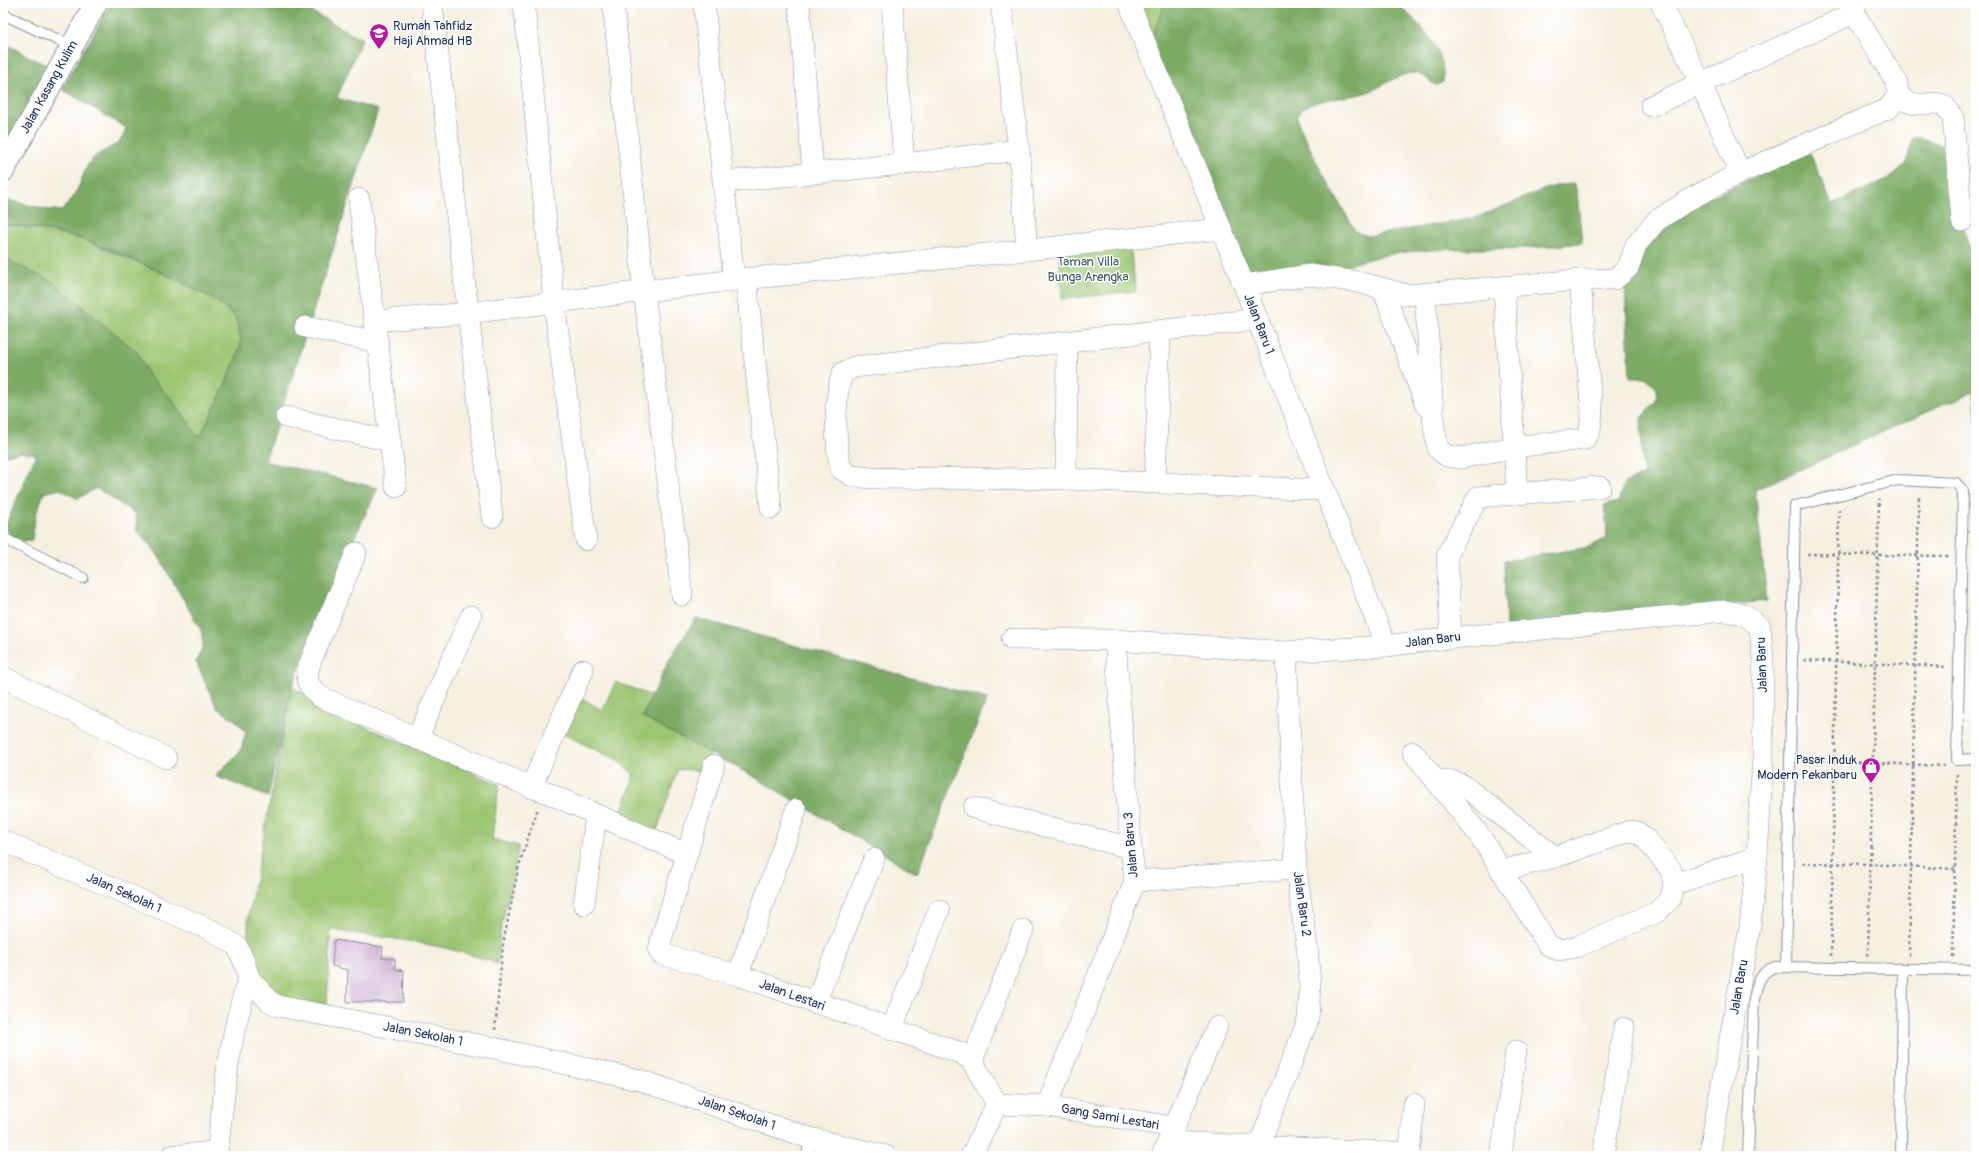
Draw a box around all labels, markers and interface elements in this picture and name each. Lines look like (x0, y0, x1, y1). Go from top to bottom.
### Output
place label: Rumah Tahfidz Haji Ahmad HB (393, 18, 473, 49)
school or university icon: Rumah Tahfidz Haji Ahmad HB (368, 22, 390, 50)
street label: Jalan Kasang Kulim (17, 38, 81, 136)
park label: Taman Villa Bunga Arengka (1048, 254, 1129, 285)
street label: Jalan Baru 1 (1240, 291, 1278, 357)
street label: Jalan Baru (1404, 629, 1462, 651)
street label: Jalan Baru (1753, 637, 1771, 693)
place label: Pasar Induk Modern Pekanbaru (1757, 752, 1858, 783)
shop icon: Pasar Induk Modern Pekanbaru (1860, 756, 1882, 784)
street label: Jalan Baru 3 (1120, 811, 1142, 879)
street label: Jalan Sekolah 1 (84, 869, 164, 917)
street label: Jalan Baru 2 (1289, 870, 1315, 938)
street label: Jalan Baru (1726, 958, 1752, 1016)
street label: Jalan Lestari (757, 976, 827, 1014)
street label: Jalan Sekolah 1 (382, 1018, 464, 1050)
street label: Jalan Sekolah 1 (696, 1092, 778, 1134)
street label: Gang Sami Lestari (1060, 1101, 1160, 1133)

